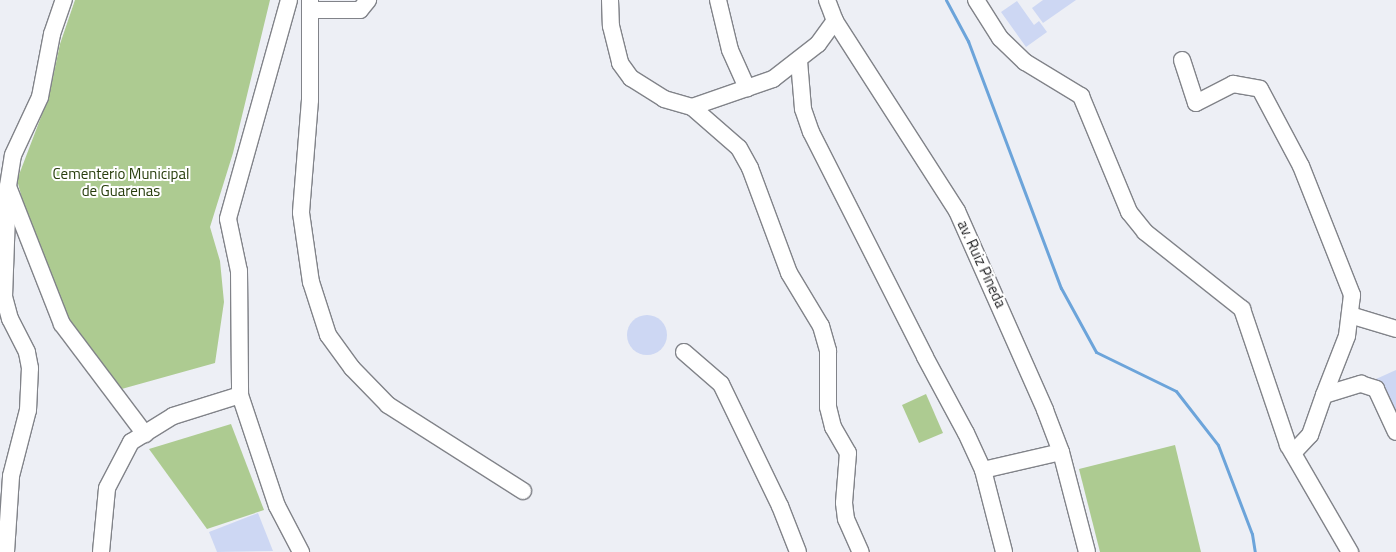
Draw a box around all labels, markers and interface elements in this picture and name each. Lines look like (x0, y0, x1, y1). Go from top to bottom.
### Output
park label: Cementerio Municipal de Guarenas (53, 164, 189, 199)
street label: av. Ruiz Pineda (954, 217, 1010, 311)

